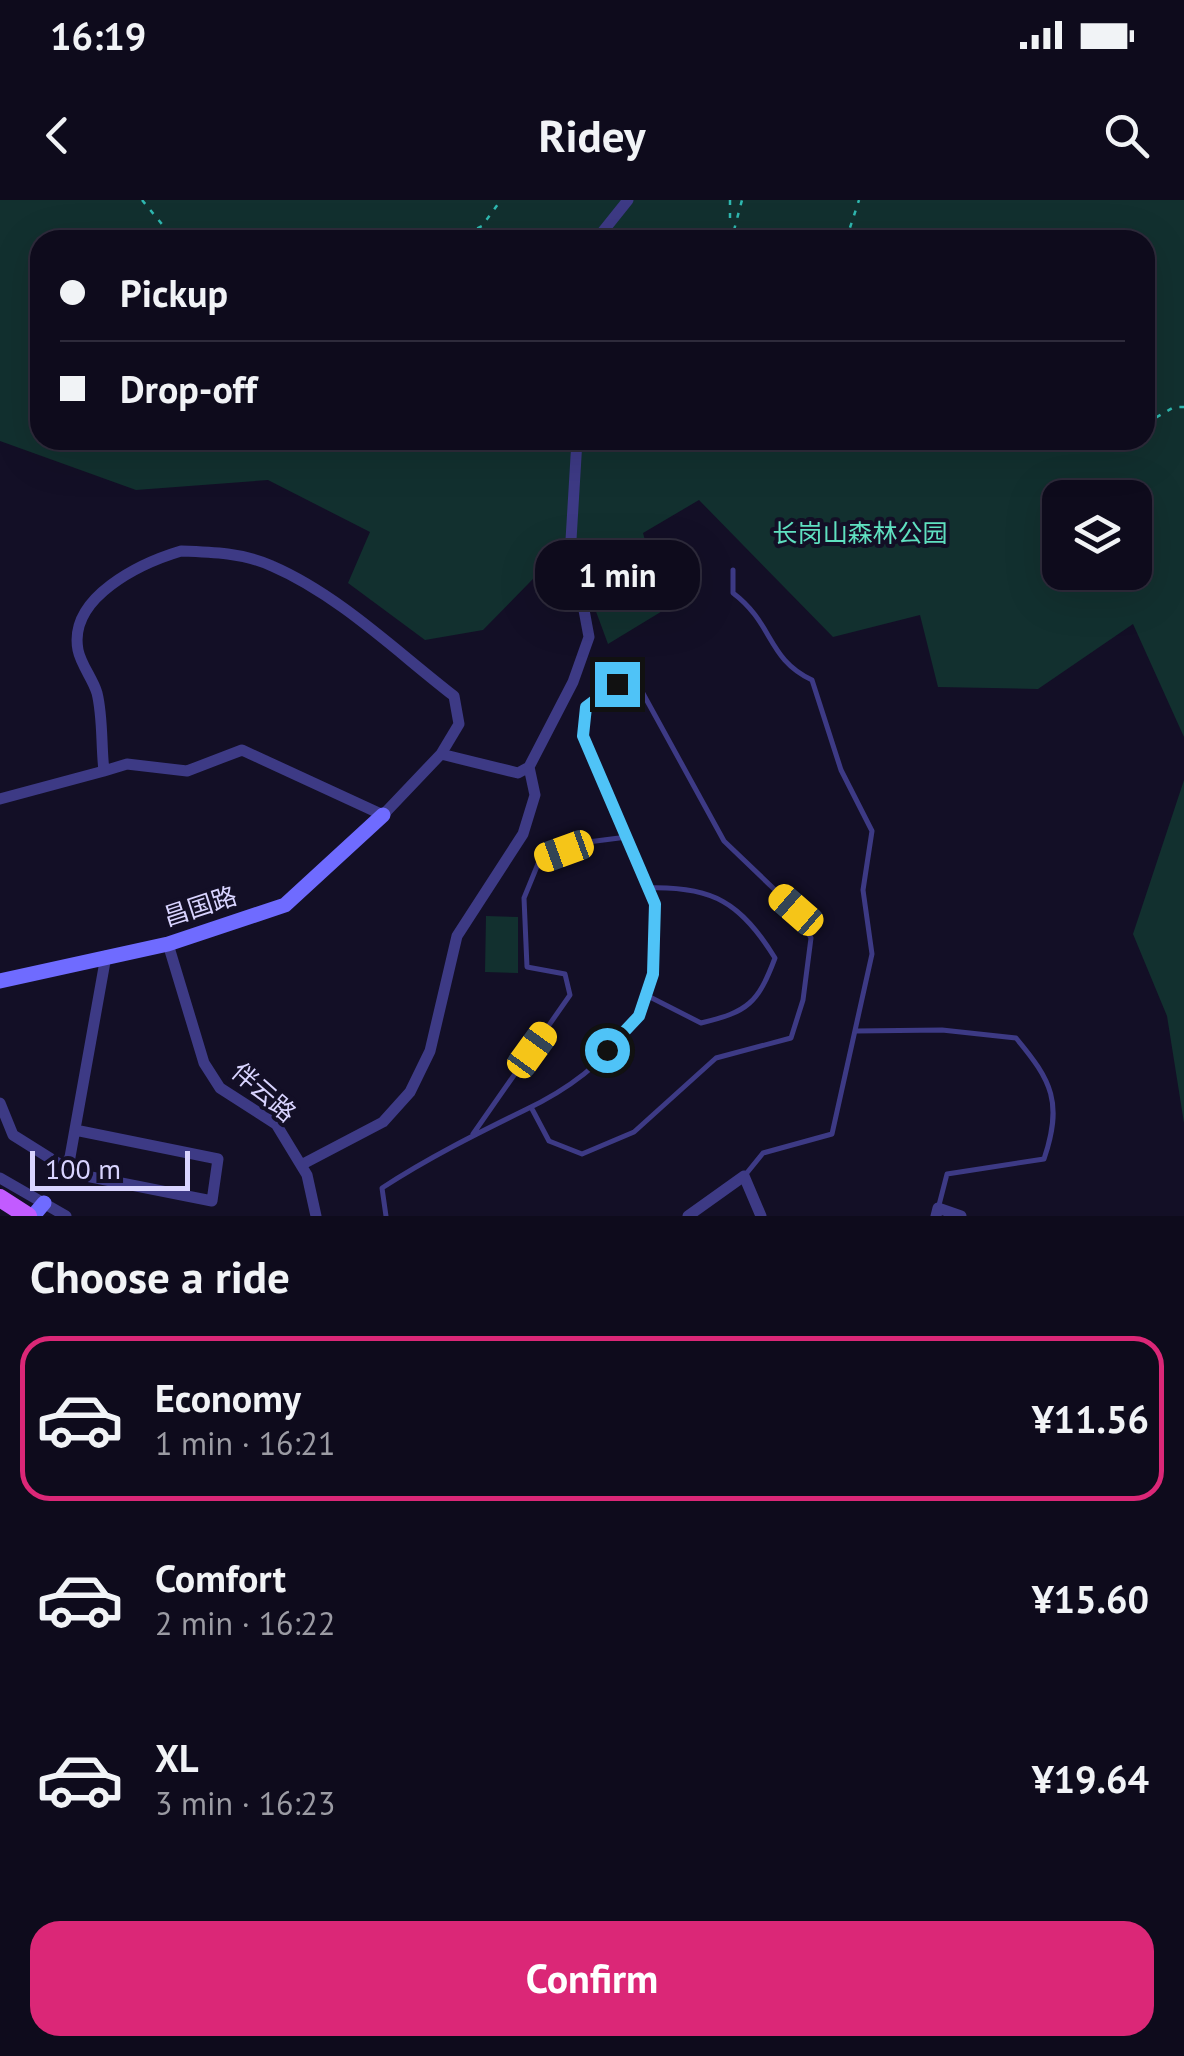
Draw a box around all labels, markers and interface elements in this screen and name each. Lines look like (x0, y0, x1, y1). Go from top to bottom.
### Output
text: 16:19 (50, 11, 146, 60)
text: Ridey (538, 106, 646, 164)
icon: back (30, 108, 85, 163)
icon: search (1099, 108, 1154, 163)
text: Pickup (120, 268, 228, 317)
text: Drop-off (120, 364, 257, 413)
map controls (1042, 480, 1152, 590)
button: layers (1042, 480, 1152, 590)
park label: 长岗山森林公园 (772, 517, 948, 549)
callout: 1 min (534, 539, 700, 609)
text: 1 min (578, 554, 657, 596)
route end (595, 662, 640, 707)
car (531, 827, 597, 875)
street label: 昌国路 (159, 879, 241, 933)
car (764, 879, 828, 941)
car (502, 1017, 562, 1083)
route start (585, 1028, 630, 1073)
street label: 伴云路 (225, 1055, 303, 1129)
scale bar (30, 1146, 190, 1190)
text: 100 m (45, 1150, 121, 1187)
text: Choose a ride (30, 1247, 290, 1305)
text: Economy (155, 1373, 301, 1422)
icon: car (35, 1374, 125, 1464)
text: ¥11.56 (1032, 1394, 1149, 1443)
text: 1 min · 16:21 (155, 1422, 335, 1464)
text: Comfort (155, 1553, 286, 1602)
icon: car (35, 1554, 125, 1644)
text: ¥15.60 (1032, 1574, 1149, 1623)
text: 2 min · 16:22 (155, 1602, 335, 1644)
text: XL (155, 1733, 199, 1782)
icon: car (35, 1734, 125, 1824)
text: ¥19.64 (1032, 1754, 1149, 1803)
text: 3 min · 16:23 (155, 1782, 335, 1824)
button: Confirm (30, 1921, 1154, 2036)

